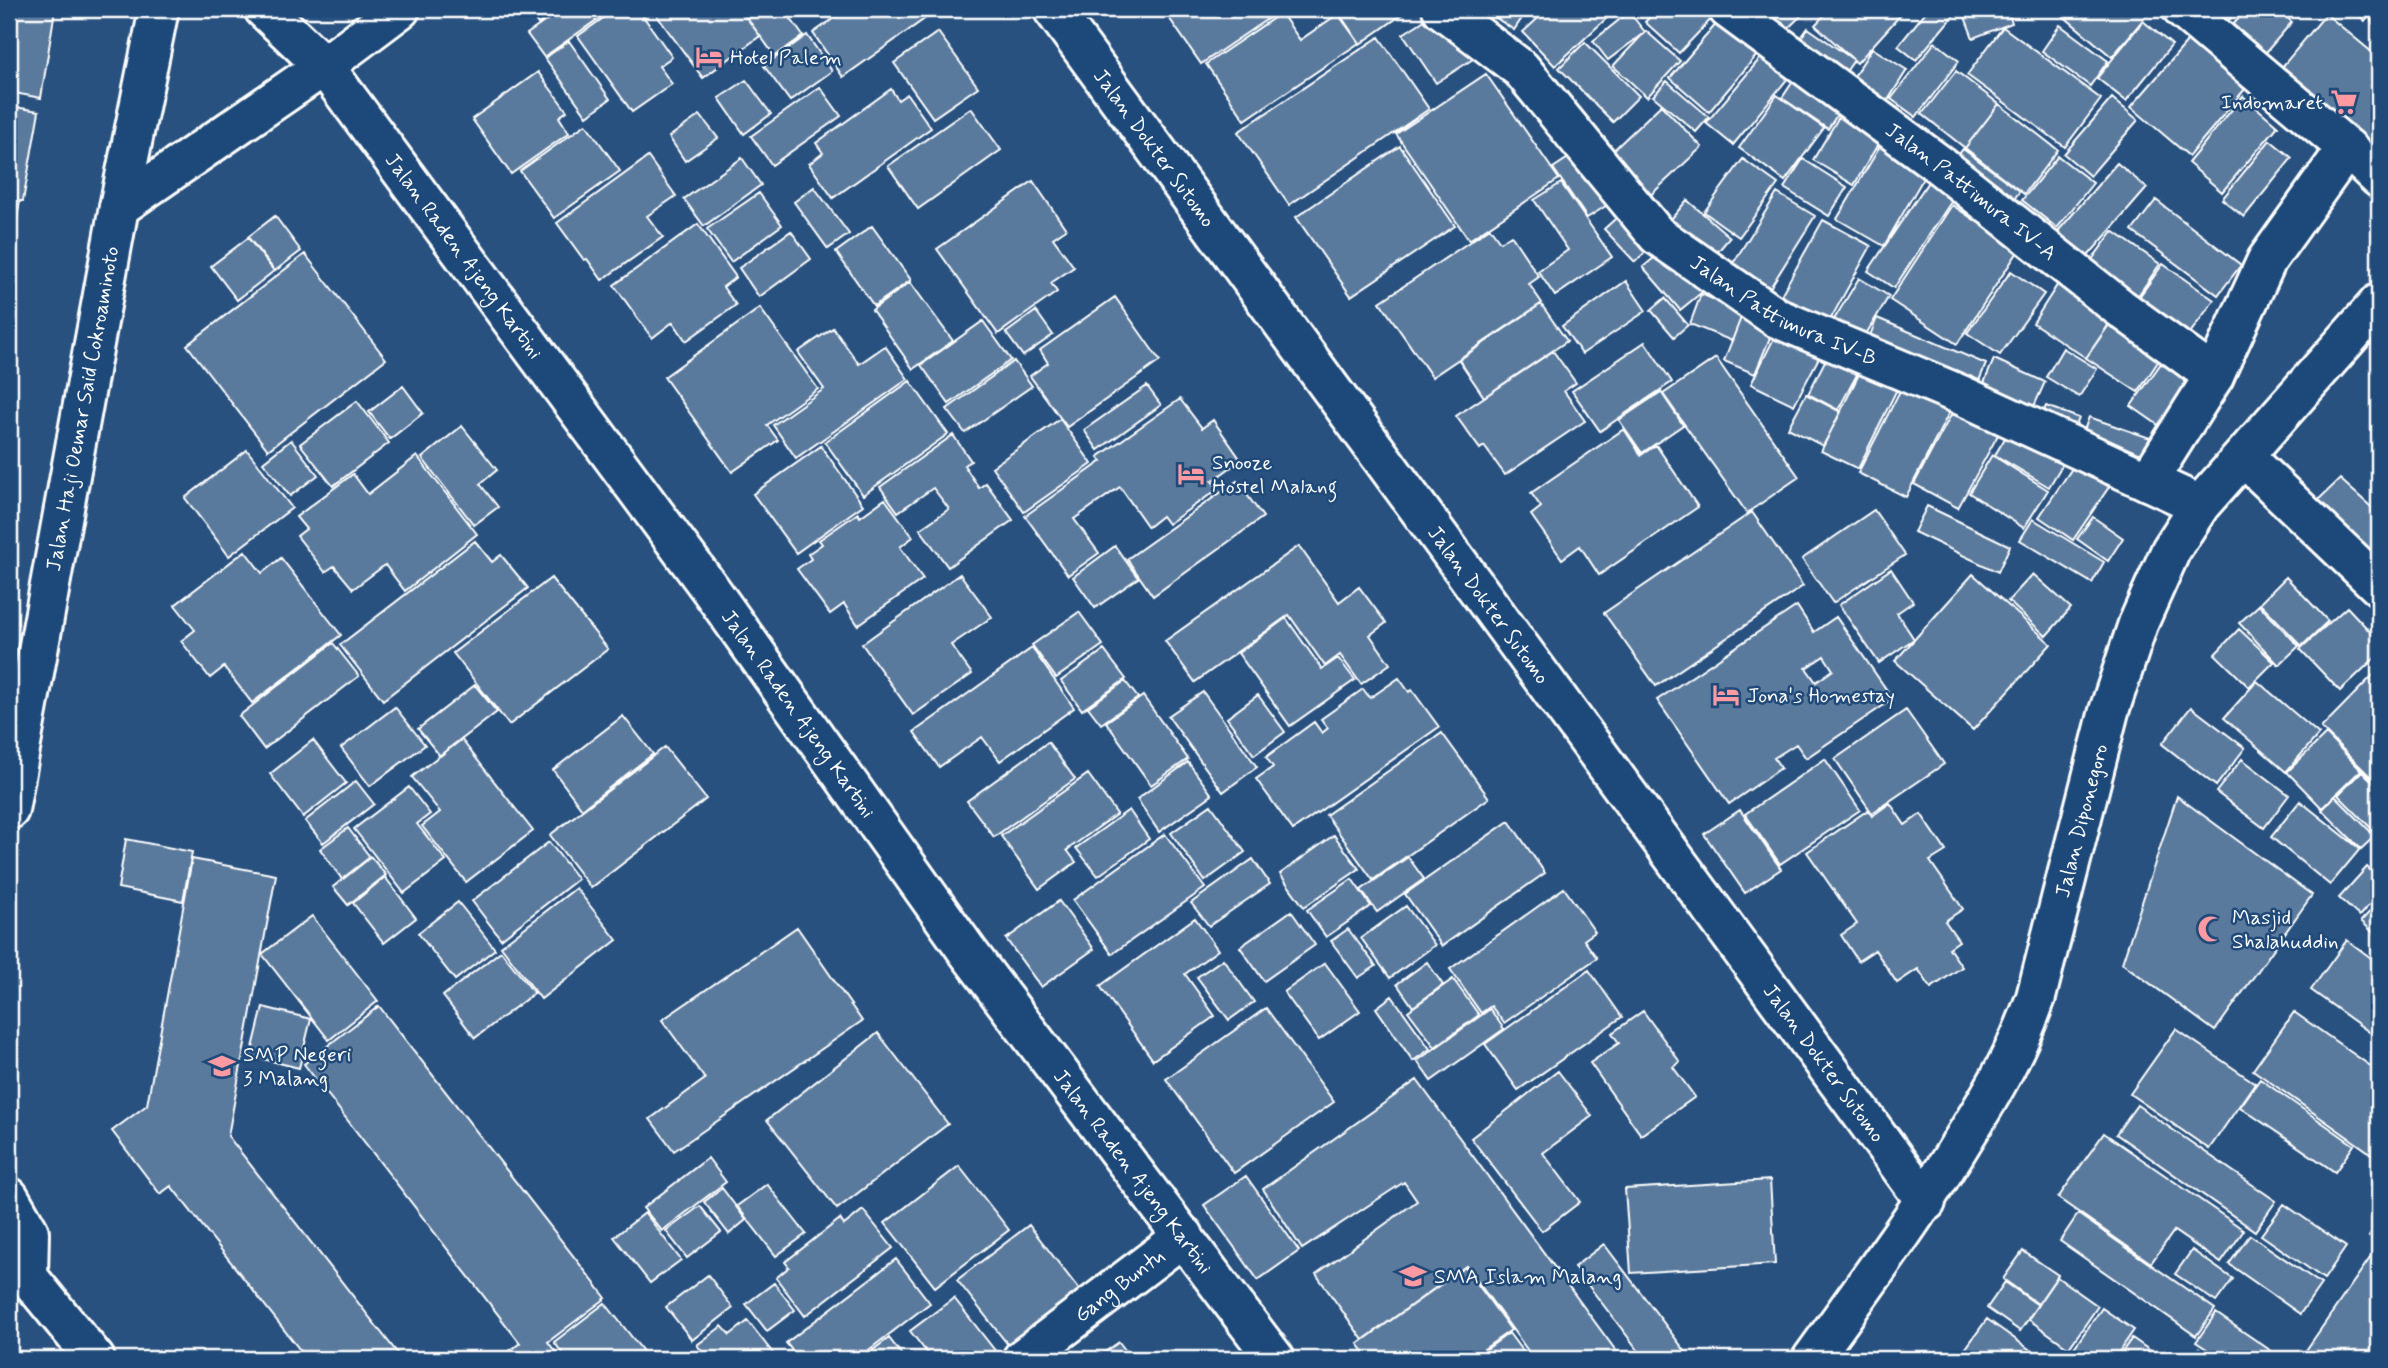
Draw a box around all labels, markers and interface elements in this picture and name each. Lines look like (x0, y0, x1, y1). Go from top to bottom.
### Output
hotel icon: Hotel Palem (694, 42, 724, 72)
place label: Hotel Palem (730, 44, 842, 72)
street label: Jalan Dokter Sutomo (1086, 63, 1221, 233)
supermarket icon: Indomaret (2329, 87, 2359, 117)
place label: Indomaret (2221, 89, 2323, 117)
street label: Jalan Pattimura IV-A (1879, 117, 2062, 267)
street label: Jalan Raden Ajeng Kartini (378, 148, 549, 365)
street label: Jalan Haji Oemar Said Cokroaminoto (40, 244, 127, 574)
street label: Jalan Pattimura IV-B (1684, 249, 1881, 373)
place label: Snooze Hostel Malang (1212, 449, 1337, 503)
hotel icon: Snooze Hostel Malang (1176, 459, 1206, 489)
street label: Jalan Dokter Sutomo (1421, 520, 1556, 690)
street label: Jalan Raden Ajeng Kartini (714, 604, 882, 824)
hotel icon: Jona's Homestay (1711, 680, 1741, 710)
place label: Jona's Homestay (1747, 682, 1895, 710)
street label: Jalan Diponegoro (2049, 741, 2115, 901)
place label: Masjid Shalahuddin (2232, 904, 2339, 956)
mosque icon: Masjid Shalahuddin (2196, 914, 2226, 944)
street label: Jalan Dokter Sutomo (1756, 979, 1891, 1149)
place label: SMP Negeri 3 Malang (243, 1041, 351, 1093)
school or university icon: SMP Negeri 3 Malang (207, 1051, 237, 1081)
street label: Jalan Raden Ajeng Kartini (1046, 1064, 1219, 1280)
street label: Gang Buntu (1069, 1243, 1171, 1329)
school or university icon: SMA Islam Malang (1398, 1261, 1428, 1291)
place label: SMA Islam Malang (1434, 1263, 1622, 1291)

